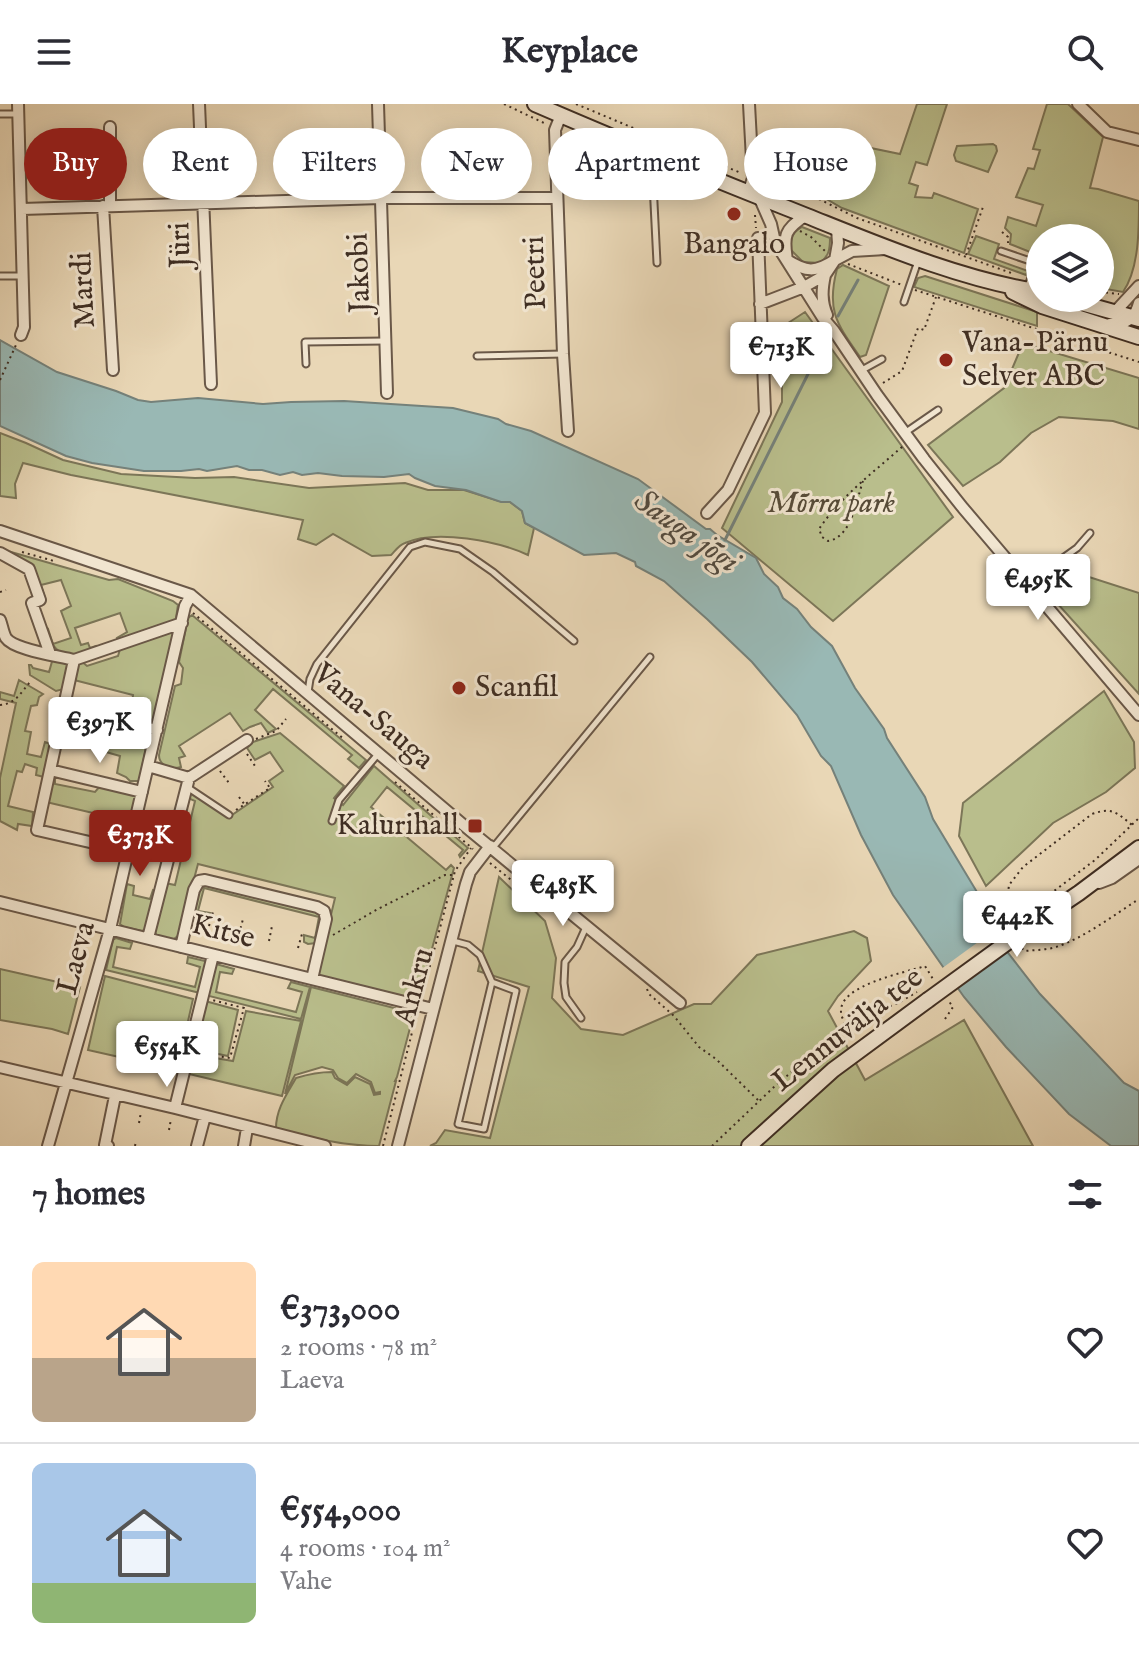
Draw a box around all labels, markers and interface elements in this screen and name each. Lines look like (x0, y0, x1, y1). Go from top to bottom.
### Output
text: Keyplace (501, 29, 638, 75)
icon: menu (32, 30, 76, 74)
icon: search (1063, 30, 1107, 74)
chip: Buy (24, 128, 127, 200)
chip: Rent (143, 128, 257, 200)
chip: Filters (273, 128, 405, 200)
chip: New (421, 128, 532, 200)
chip: Apartment (548, 128, 728, 200)
chip: House (744, 128, 876, 200)
marker: Bangalo (725, 205, 743, 223)
street label: Jüri (161, 221, 201, 272)
map controls (1026, 224, 1114, 312)
button: layers (1026, 224, 1114, 312)
place label: Bangalo (683, 226, 785, 264)
street label: Jakobi (340, 232, 380, 317)
street label: Peetri (516, 235, 556, 311)
street label: Mardi (63, 251, 105, 329)
pin: €713K (725, 322, 837, 390)
place label: Vana-Pärnu Selver ABC (961, 324, 1108, 396)
text: €713K (748, 331, 814, 364)
marker: Vana-Pärnu Selver ABC (937, 351, 955, 369)
water label: Sauga jõgi (625, 481, 748, 584)
park label: Mõrra park (767, 485, 895, 523)
pin: €495K (982, 554, 1094, 622)
text: €495K (1004, 563, 1072, 596)
street label: Vana-Sauga (304, 655, 441, 779)
place label: Scanfil (475, 669, 559, 707)
marker: Scanfil (450, 679, 468, 697)
pin: €397K (44, 697, 156, 765)
text: €397K (66, 706, 134, 739)
place label: Kalurihall (336, 807, 460, 845)
pin: €373K (84, 810, 196, 878)
marker: Kalurihall (466, 817, 484, 835)
text: €373K (107, 819, 173, 852)
pin: €485K (507, 860, 619, 928)
text: €485K (530, 869, 596, 902)
pin: €442K (961, 891, 1073, 959)
text: €442K (981, 900, 1053, 933)
street label: Kitse (187, 906, 259, 958)
street label: Laeva (49, 917, 105, 999)
street label: Ankru (386, 944, 444, 1031)
street label: Lennuvälja tee (765, 959, 931, 1101)
pin: €554K (111, 1021, 223, 1089)
text: €554K (134, 1030, 200, 1063)
icon: filters (1063, 1172, 1107, 1216)
text: 7 homes (32, 1173, 145, 1216)
text: €373,000 (280, 1288, 400, 1331)
icon: home (96, 1294, 192, 1390)
icon: heart (1063, 1320, 1107, 1364)
text: 2 rooms · 78 m² (280, 1331, 437, 1364)
text: Laeva (280, 1364, 344, 1397)
text: €554,000 (280, 1489, 401, 1532)
icon: home (96, 1495, 192, 1591)
icon: heart (1063, 1521, 1107, 1565)
text: 4 rooms · 104 m² (280, 1532, 450, 1565)
text: Vahe (280, 1565, 332, 1598)

